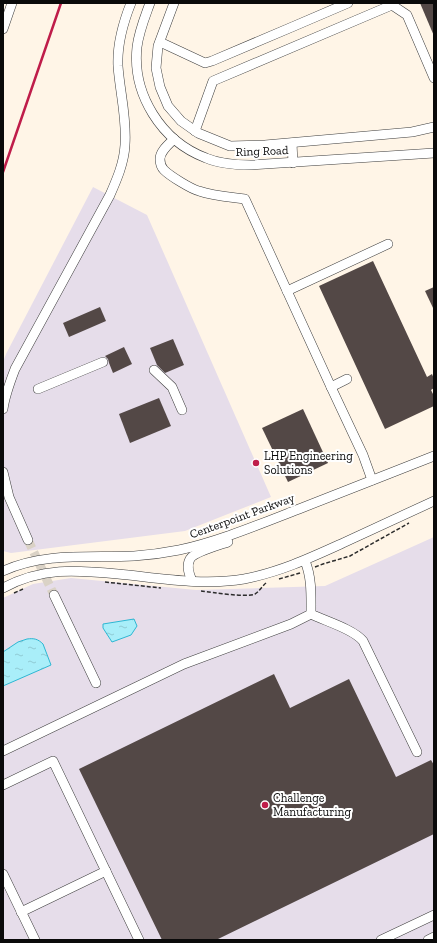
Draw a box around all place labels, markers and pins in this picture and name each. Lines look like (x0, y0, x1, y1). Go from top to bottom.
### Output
place label: LHP Engineering Solutions (264, 449, 353, 477)
marker: LHP Engineering Solutions (251, 458, 261, 468)
place label: Challenge Manufacturing (273, 791, 351, 819)
marker: Challenge Manufacturing (260, 800, 270, 810)

